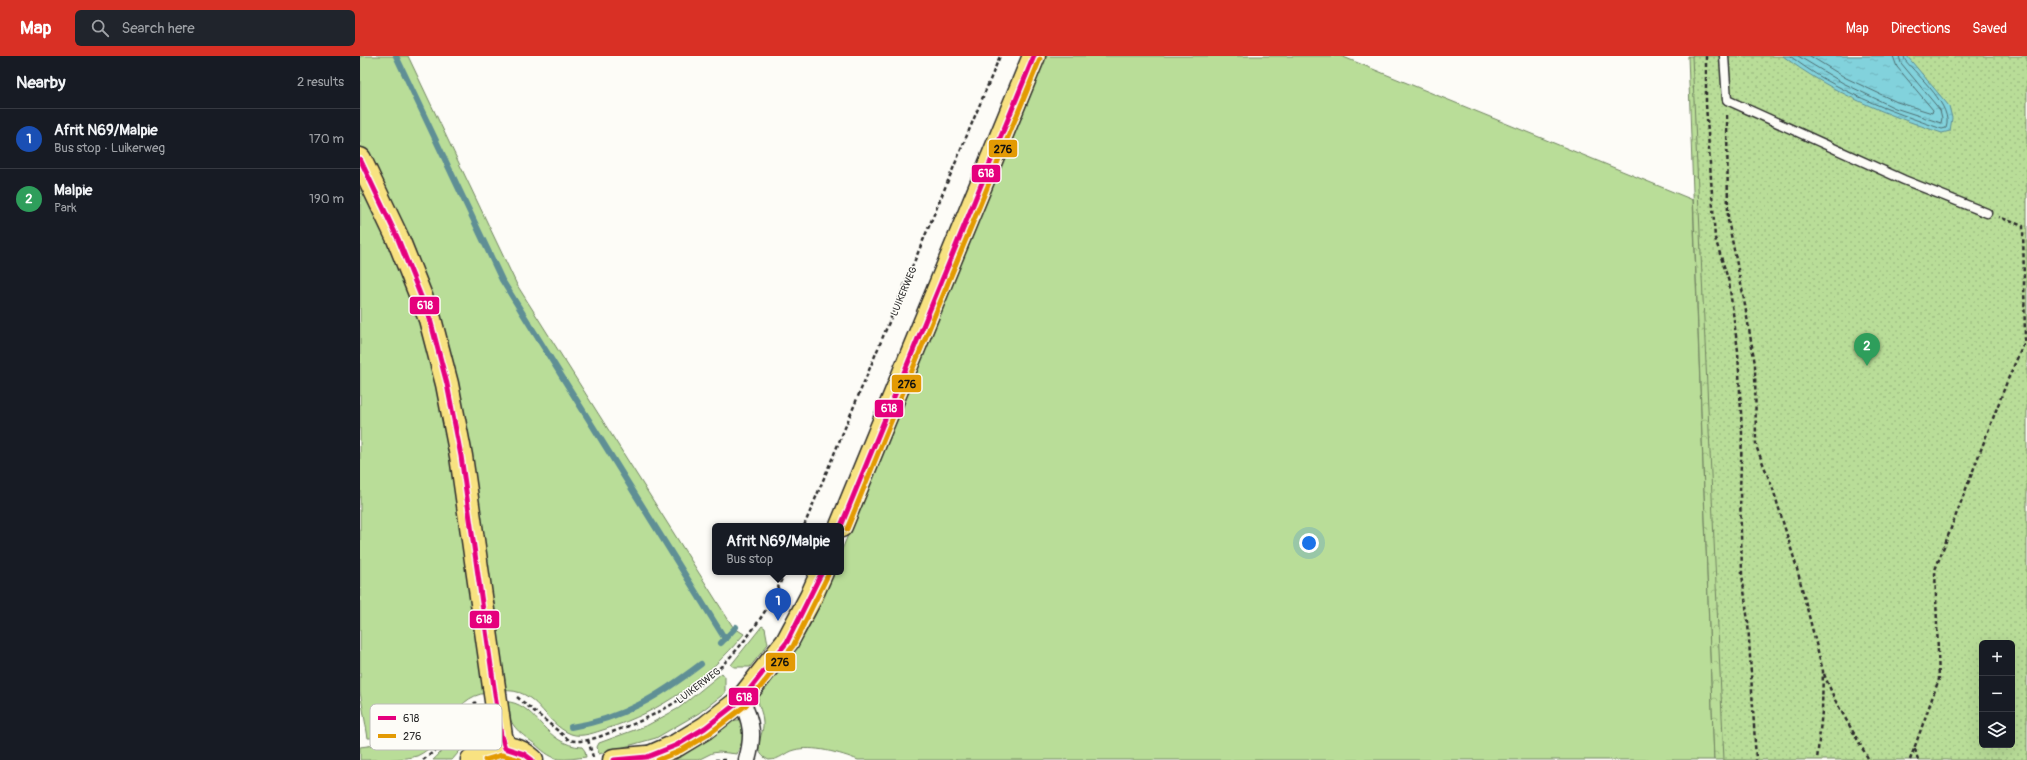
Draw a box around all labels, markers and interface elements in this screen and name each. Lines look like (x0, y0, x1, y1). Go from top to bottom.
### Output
search box (75, 10, 355, 46)
text: Map (20, 16, 51, 40)
icon: search (89, 17, 111, 39)
text: Search here (121, 19, 195, 38)
text: Map (1846, 20, 1869, 37)
text: Directions (1891, 20, 1950, 37)
text: Saved (1972, 20, 2007, 37)
text: Nearby (16, 72, 65, 93)
text: 2 results (297, 74, 344, 90)
text: Afrit N69/Malpie (54, 121, 158, 140)
text: 1 (26, 131, 32, 147)
text: 170 m (309, 131, 344, 147)
line badge: 276 (988, 139, 1018, 158)
text: Bus stop · Luikerweg (54, 140, 165, 156)
text: 276 (994, 143, 1013, 156)
line badge: 618 (971, 164, 1001, 183)
text: 618 (978, 167, 995, 180)
text: Malpie (54, 181, 93, 200)
text: 2 (25, 191, 33, 207)
text: 190 m (309, 191, 344, 207)
text: Park (54, 200, 77, 216)
street label: LUIKERWEG (888, 265, 920, 318)
line badge: 618 (409, 296, 440, 315)
text: 618 (417, 299, 434, 312)
pin: 2 (1854, 333, 1880, 366)
line badge: 276 (891, 374, 922, 393)
text: 276 (898, 378, 917, 391)
line badge: 618 (874, 399, 904, 418)
text: 618 (881, 402, 898, 415)
popup (712, 523, 844, 575)
text: Afrit N69/Malpie (726, 532, 830, 551)
your location (1299, 533, 1319, 553)
text: Bus stop (726, 551, 773, 567)
pin: 1 (765, 588, 791, 621)
line badge: 618 (469, 610, 500, 629)
text: 618 (476, 613, 493, 626)
map controls (1979, 640, 2015, 748)
button: + (1979, 640, 2015, 676)
line badge: 276 (765, 652, 796, 672)
text: 276 (771, 656, 790, 669)
street label: LUIKERWEG (674, 665, 723, 706)
button: − (1979, 676, 2015, 712)
line badge: 618 (728, 687, 759, 706)
text: 618 (736, 691, 753, 704)
legend (370, 704, 502, 750)
text: 618 (403, 712, 420, 725)
button: layers (1979, 712, 2015, 748)
text: 276 (403, 730, 421, 743)

